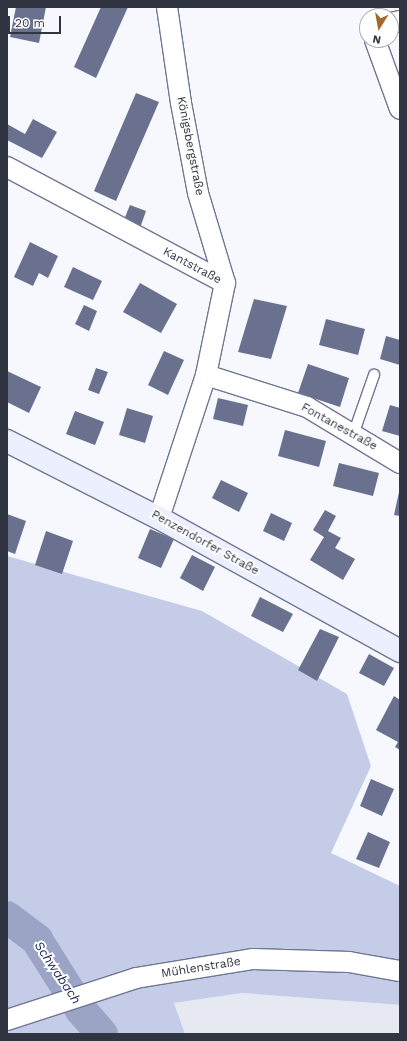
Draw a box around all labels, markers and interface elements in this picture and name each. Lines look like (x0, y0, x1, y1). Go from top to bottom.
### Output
scale bar (10, 8, 63, 34)
north arrow (359, 8, 399, 48)
text: 20 m (15, 16, 45, 30)
text: N (372, 32, 382, 46)
street label: Königsbergstraße (173, 95, 207, 197)
street label: Kantstraße (160, 245, 224, 287)
street label: Fontanestraße (299, 400, 379, 454)
street label: Penzendorfer Straße (149, 507, 261, 579)
water label: Schwabach (30, 939, 84, 1007)
street label: Mühlenstraße (160, 955, 242, 981)

